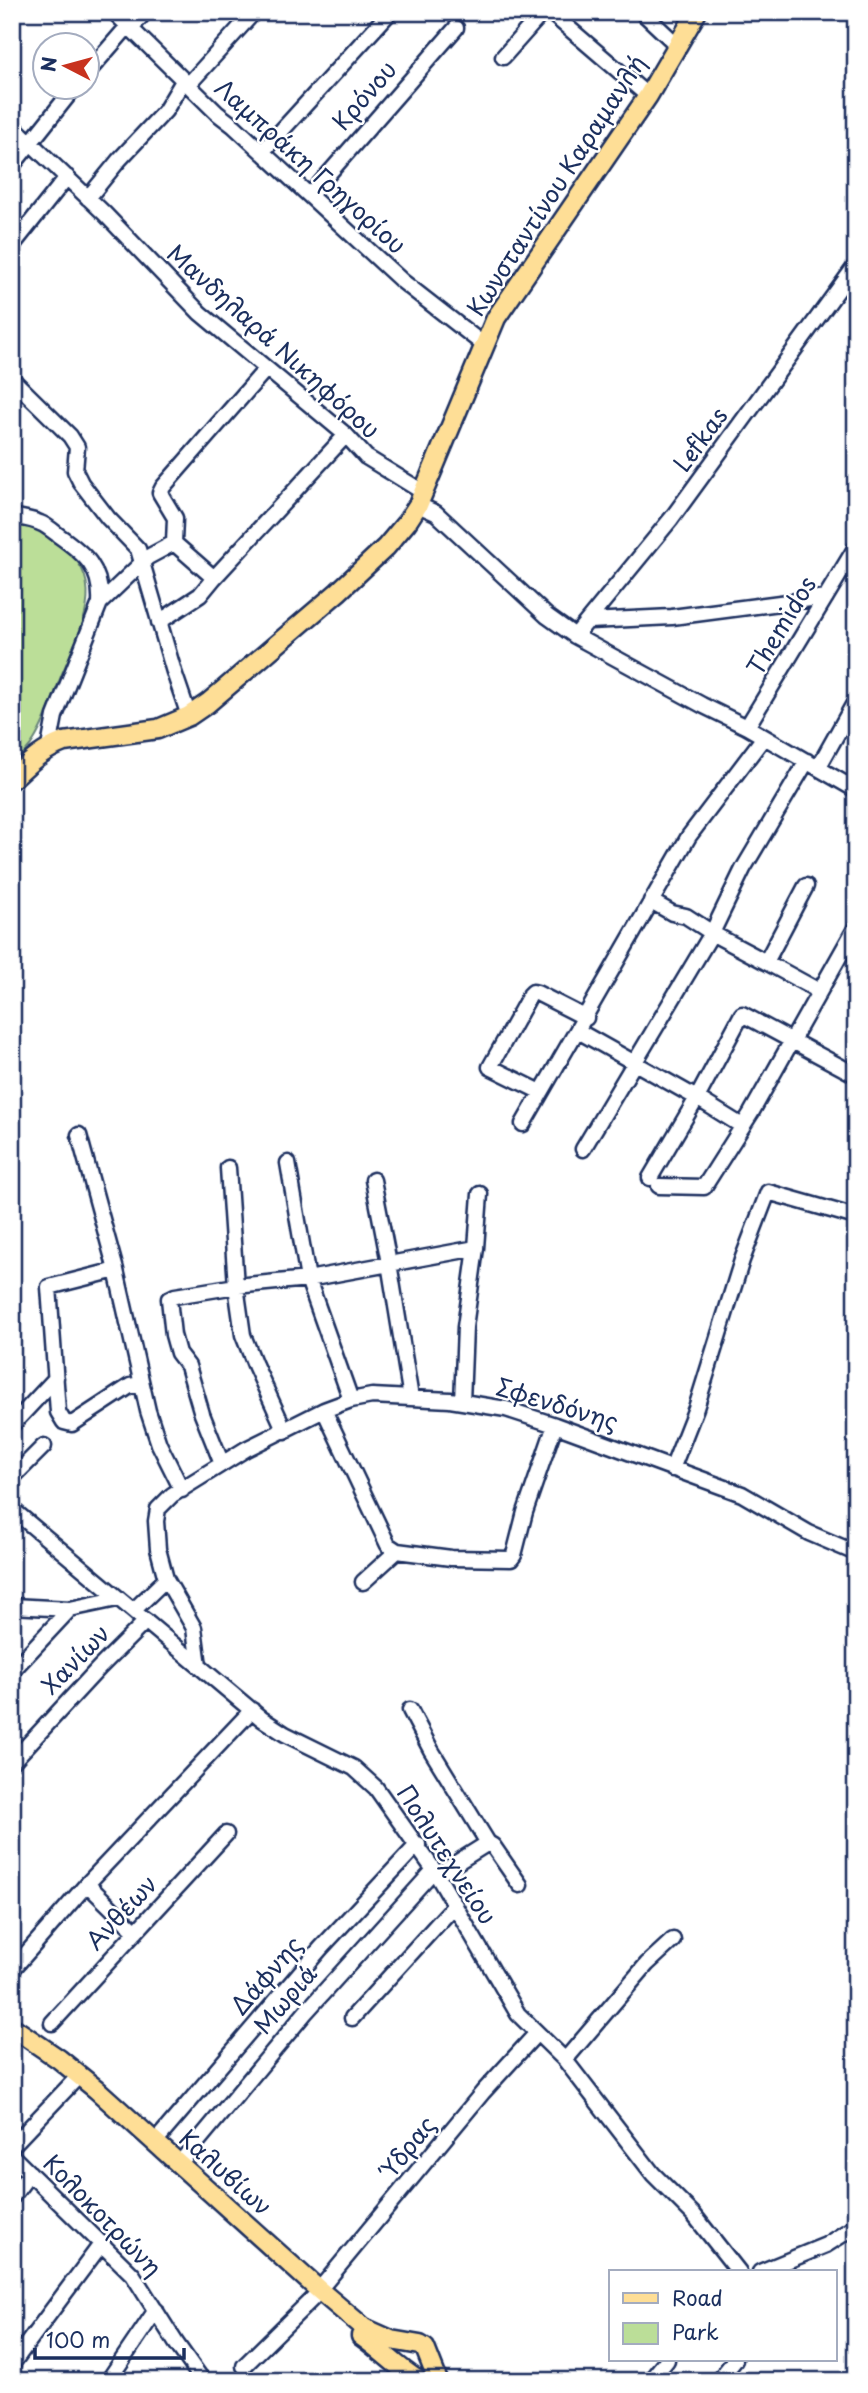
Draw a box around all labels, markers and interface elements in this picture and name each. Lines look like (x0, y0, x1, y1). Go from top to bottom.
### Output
north arrow (32, 32, 102, 102)
street label: Κωνσταντίνου Καραμανλή (457, 47, 654, 323)
street label: Κρόνου (323, 52, 404, 137)
text: N (33, 55, 63, 73)
street label: Λαμπράκη Γρηγορίου (208, 70, 415, 261)
street label: Μανδηλαρά Νικηφόρου (160, 235, 389, 446)
street label: Lefkas (663, 399, 735, 479)
street label: Themidos (737, 569, 824, 681)
street label: Σφενδόνης (492, 1367, 623, 1439)
street label: Χανίων (32, 1615, 117, 1702)
street label: Πολυτεχνείου (389, 1777, 506, 1931)
street label: Ανθέων (76, 1866, 165, 1957)
street label: Δάφνης (221, 1927, 310, 2022)
street label: Μωριά (244, 1956, 325, 2041)
street label: Ύδρας (369, 2108, 443, 2187)
street label: Καλυβίων (172, 2120, 281, 2223)
street label: Κολοκοτρώνη (36, 2145, 171, 2284)
legend (609, 2270, 836, 2362)
text: Road (672, 2281, 723, 2313)
text: Park (672, 2315, 719, 2347)
scale bar (35, 2316, 184, 2360)
text: 100 m (46, 2323, 110, 2355)

